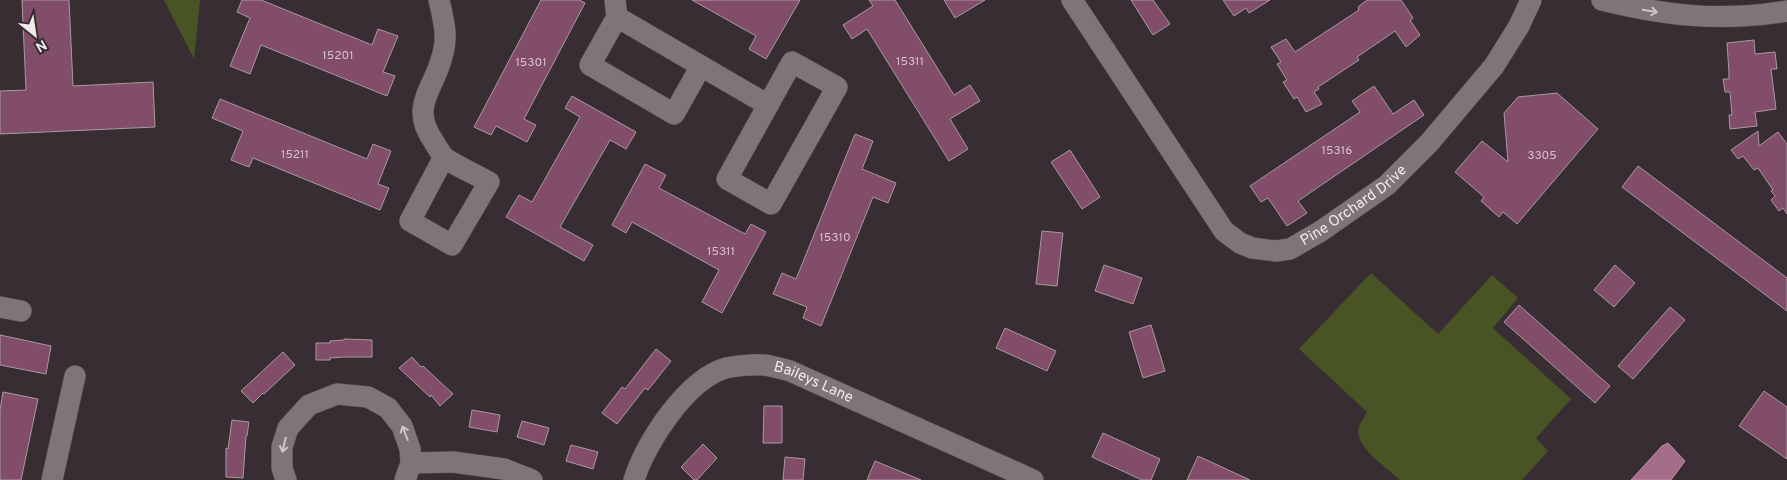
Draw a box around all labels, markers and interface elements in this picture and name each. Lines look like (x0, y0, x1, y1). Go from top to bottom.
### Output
one-way arrow (1641, 6, 1657, 16)
north arrow (10, 10, 60, 60)
text: N (32, 35, 49, 55)
house number: 15201 (322, 48, 354, 64)
house number: 15311 (896, 54, 924, 70)
house number: 15301 (515, 55, 547, 71)
house number: 15316 (1322, 143, 1352, 159)
house number: 15211 (281, 147, 309, 163)
house number: 3305 (1527, 148, 1557, 164)
street label: Pine Orchard Drive (1297, 161, 1411, 250)
house number: 15310 (819, 230, 851, 246)
house number: 15311 (707, 244, 735, 260)
street label: Baileys Lane (772, 358, 856, 408)
one-way arrow (400, 426, 409, 441)
one-way arrow (279, 436, 288, 452)

